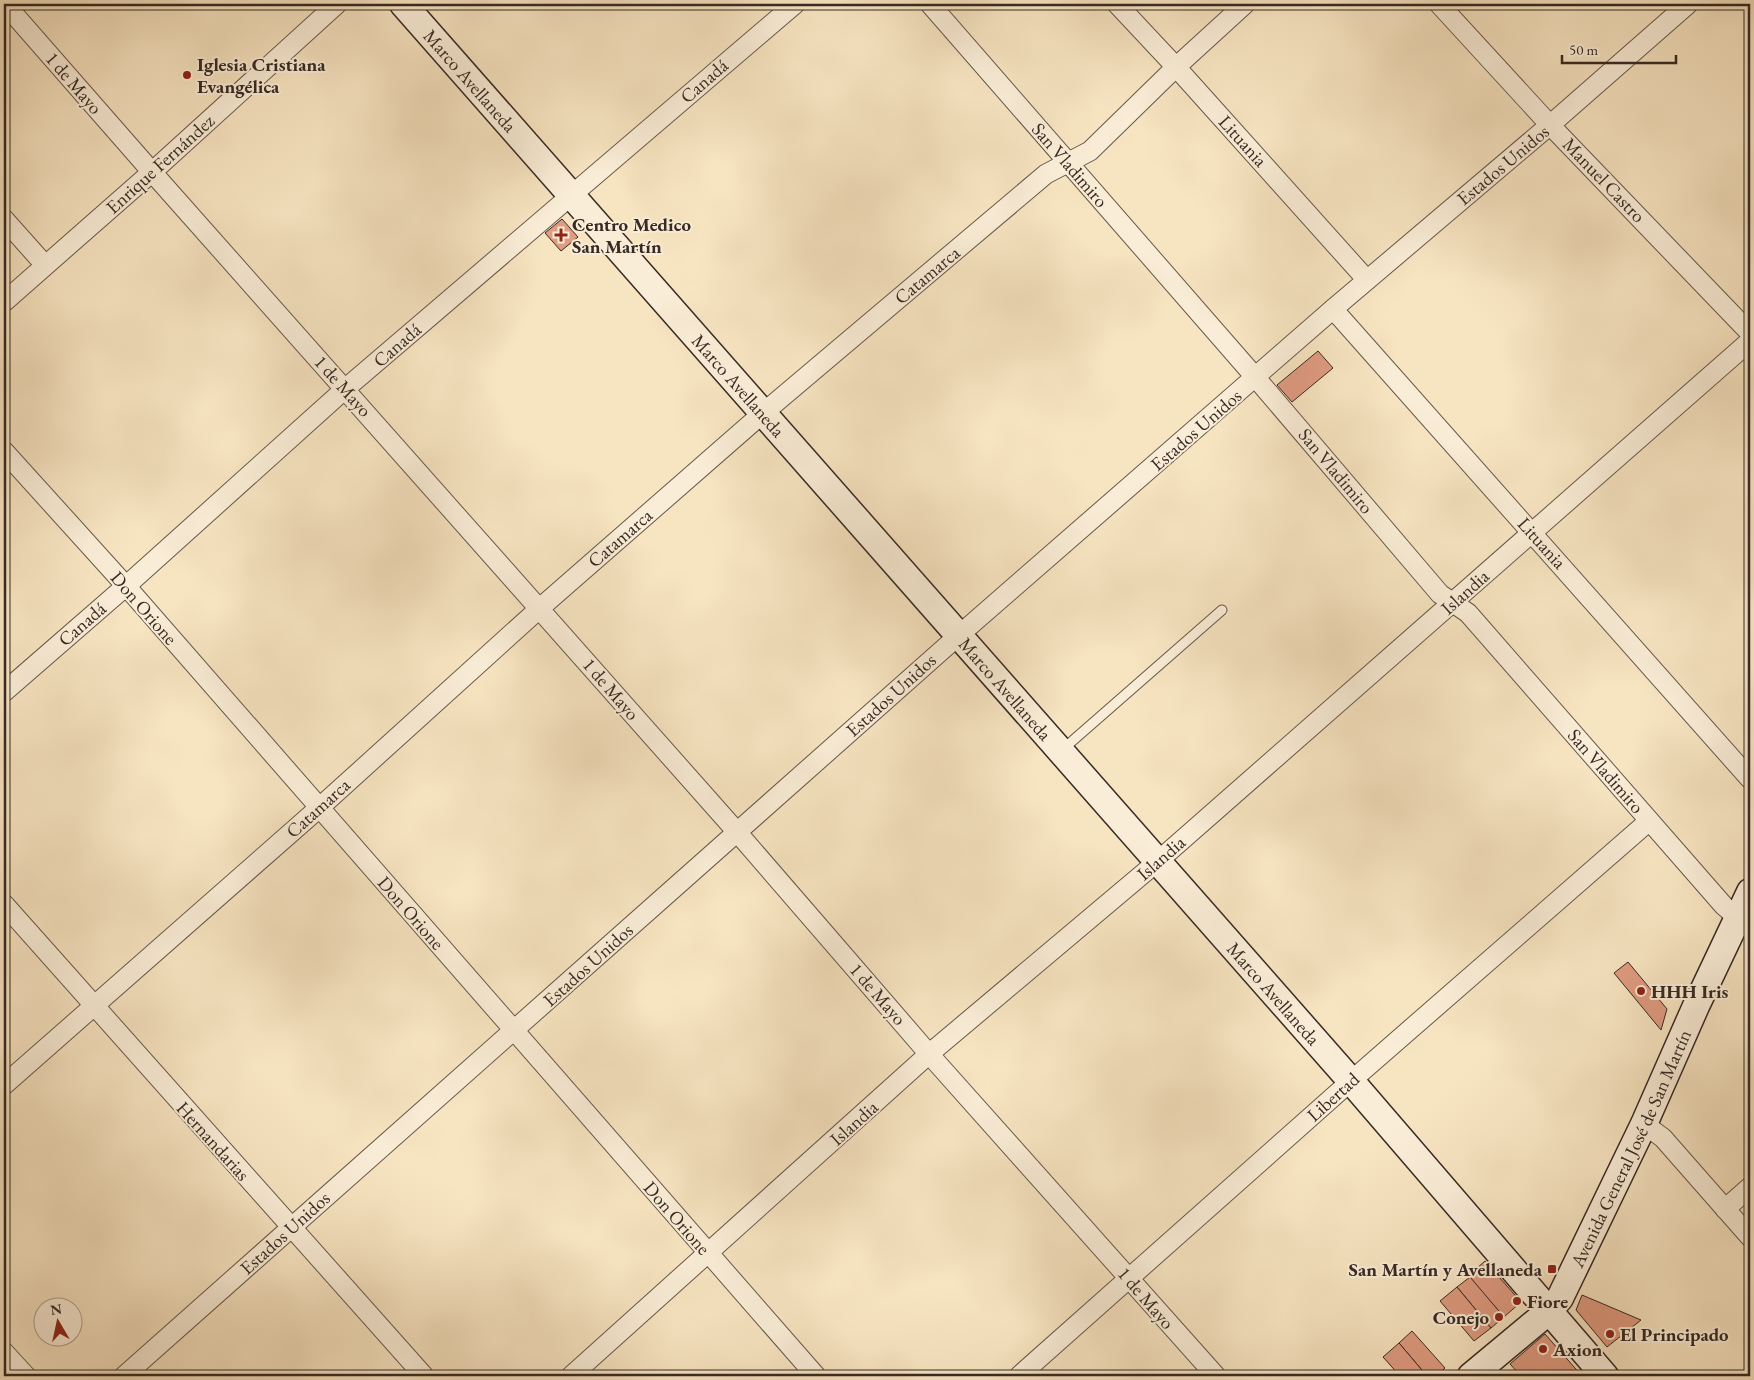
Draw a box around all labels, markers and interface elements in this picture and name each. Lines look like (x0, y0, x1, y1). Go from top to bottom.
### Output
street label: Marco Avellaneda (418, 24, 523, 138)
scale bar (1562, 32, 1675, 64)
text: 50 m (1569, 40, 1598, 59)
street label: 1 de Mayo (40, 46, 108, 120)
place label: Iglesia Cristiana Evangélica (197, 52, 326, 99)
street label: Canadá (675, 53, 734, 109)
marker: Iglesia Cristiana Evangélica (181, 69, 193, 81)
street label: Enrique Fernández (100, 108, 220, 219)
street label: Lituania (1213, 110, 1273, 173)
street label: San Vladimiro (1026, 117, 1114, 213)
street label: Estados Unidos (1452, 119, 1554, 211)
street label: Manuel Castro (1557, 132, 1651, 228)
place label: Centro Medico San Martín (572, 212, 691, 259)
marker: Centro Medico San Martín (554, 228, 568, 242)
street label: Catamarca (889, 240, 965, 310)
street label: Canadá (368, 317, 427, 373)
street label: Marco Avellaneda (686, 328, 791, 443)
street label: 1 de Mayo (309, 350, 377, 422)
street label: Estados Unidos (1145, 383, 1247, 477)
street label: San Vladimiro (1293, 423, 1379, 519)
street label: Catamarca (582, 503, 658, 573)
street label: Lituania (1512, 512, 1572, 575)
street label: Islandia (1436, 563, 1495, 620)
street label: Don Orione (105, 566, 183, 650)
street label: Canadá (53, 596, 112, 652)
street label: Marco Avellaneda (953, 632, 1058, 746)
street label: Estados Unidos (841, 648, 941, 742)
street label: 1 de Mayo (577, 652, 645, 726)
street label: San Vladimiro (1562, 723, 1650, 819)
street label: Catamarca (281, 772, 356, 844)
street label: Islandia (1131, 830, 1191, 886)
street label: Don Orione (372, 871, 450, 955)
street label: Estados Unidos (538, 918, 638, 1012)
street label: Marco Avellaneda (1222, 936, 1326, 1051)
street label: 1 de Mayo (844, 957, 912, 1031)
place label: HHH Iris (1651, 979, 1729, 1004)
marker: HHH Iris (1635, 985, 1647, 997)
street label: Avenida General José de San Martín (1564, 1026, 1697, 1272)
street label: Libertad (1301, 1067, 1365, 1127)
street label: Islandia (825, 1094, 884, 1151)
street label: Hernandarias (171, 1096, 255, 1186)
street label: Don Orione (638, 1176, 716, 1260)
street label: Estados Unidos (235, 1186, 335, 1280)
place label: San Martín y Avellaneda (1349, 1257, 1543, 1282)
street label: 1 de Mayo (1112, 1261, 1180, 1335)
marker: San Martín y Avellaneda (1546, 1263, 1558, 1275)
place label: Fiore (1527, 1289, 1568, 1314)
marker: Fiore (1511, 1295, 1523, 1307)
north arrow (32, 1298, 82, 1348)
text: N (49, 1299, 64, 1319)
place label: Conejo (1433, 1305, 1489, 1330)
marker: Conejo (1493, 1311, 1505, 1323)
place label: El Principado (1620, 1322, 1729, 1347)
marker: El Principado (1604, 1328, 1616, 1340)
place label: Axion (1552, 1337, 1602, 1362)
marker: Axion (1537, 1343, 1549, 1355)

